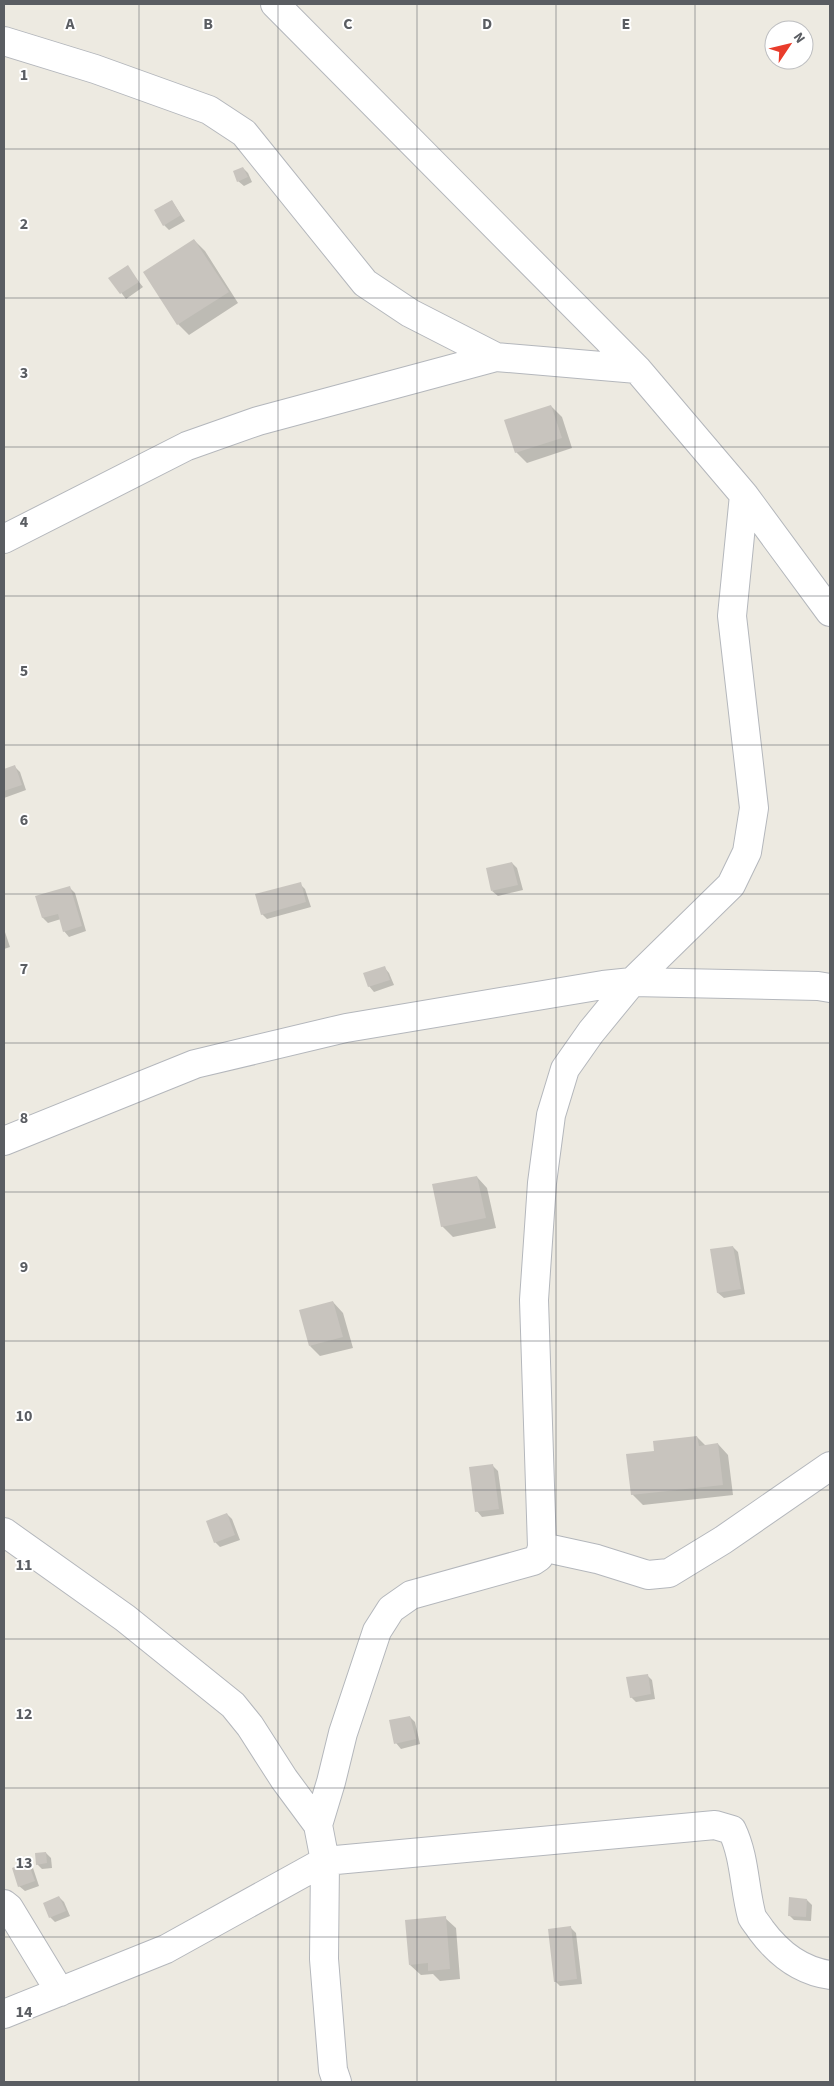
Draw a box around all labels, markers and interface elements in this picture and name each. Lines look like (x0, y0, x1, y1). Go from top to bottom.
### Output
text: A (64, 13, 75, 35)
text: B (203, 13, 213, 35)
text: C (343, 13, 353, 35)
text: D (482, 13, 492, 35)
text: E (622, 13, 630, 35)
north arrow (764, 20, 814, 70)
text: N (788, 29, 810, 48)
text: 1 (20, 64, 28, 86)
text: 2 (20, 213, 28, 235)
text: 3 (20, 362, 28, 384)
text: 4 (20, 511, 29, 533)
text: 5 (20, 660, 28, 682)
text: 6 (20, 809, 28, 831)
text: 7 (20, 958, 28, 980)
text: 8 (20, 1107, 28, 1129)
text: 9 (20, 1256, 28, 1278)
text: 10 (16, 1405, 32, 1427)
text: 11 (16, 1554, 32, 1576)
text: 12 (16, 1703, 32, 1725)
text: 13 (16, 1852, 32, 1874)
text: 14 (16, 2001, 33, 2023)

